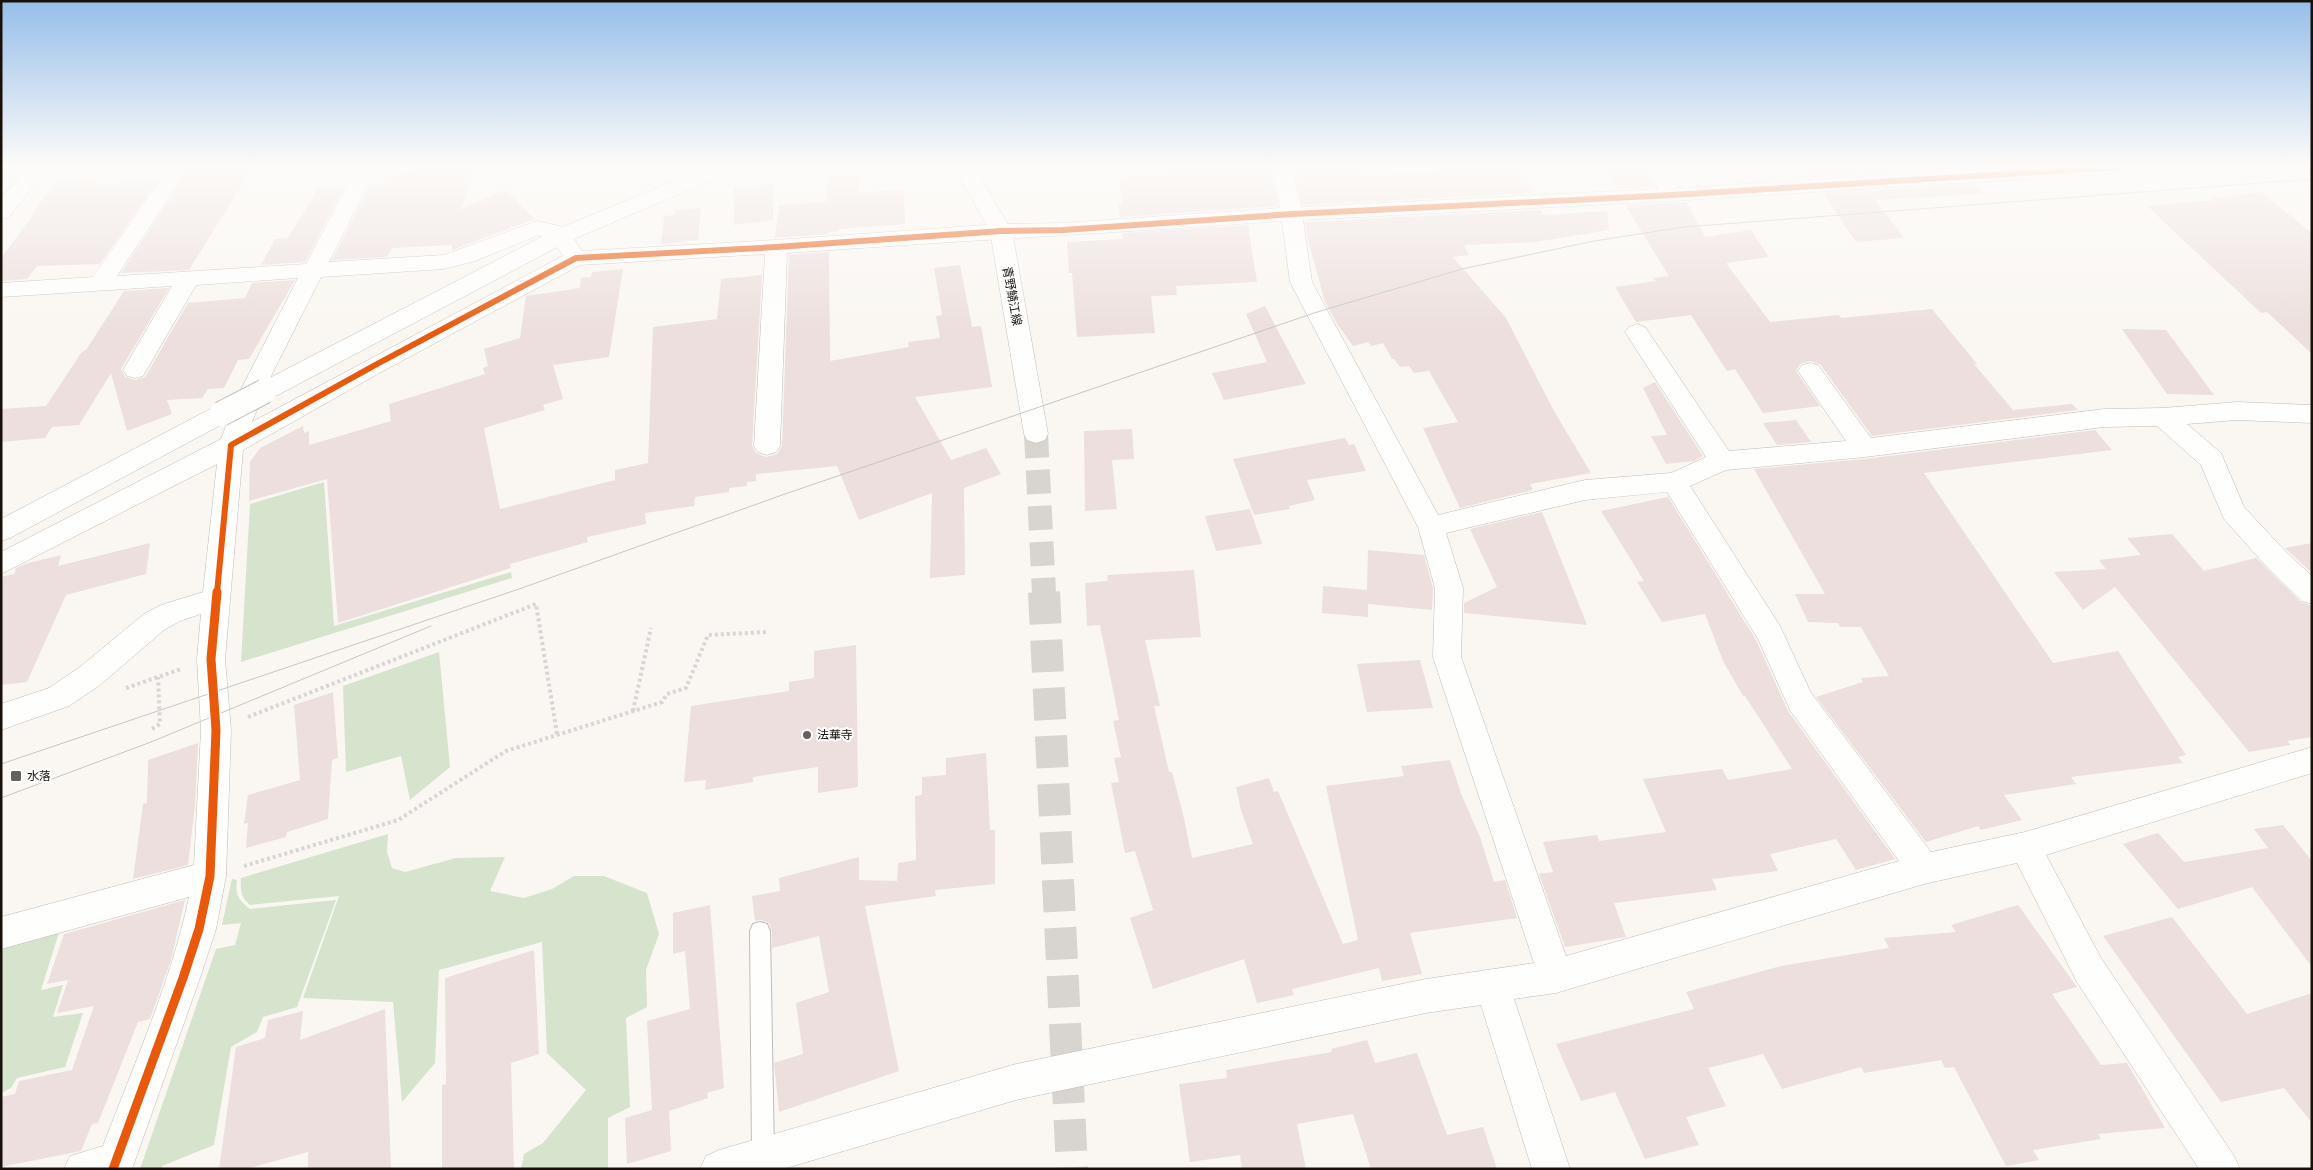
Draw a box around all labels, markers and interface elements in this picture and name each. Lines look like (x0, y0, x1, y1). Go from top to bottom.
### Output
street label: 青野鯖江線 (1000, 265, 1024, 327)
place label: 法華寺 (817, 728, 853, 742)
marker: 法華寺 (801, 729, 813, 741)
marker: 水落 (9, 769, 23, 783)
place label: 水落 (27, 769, 51, 783)

